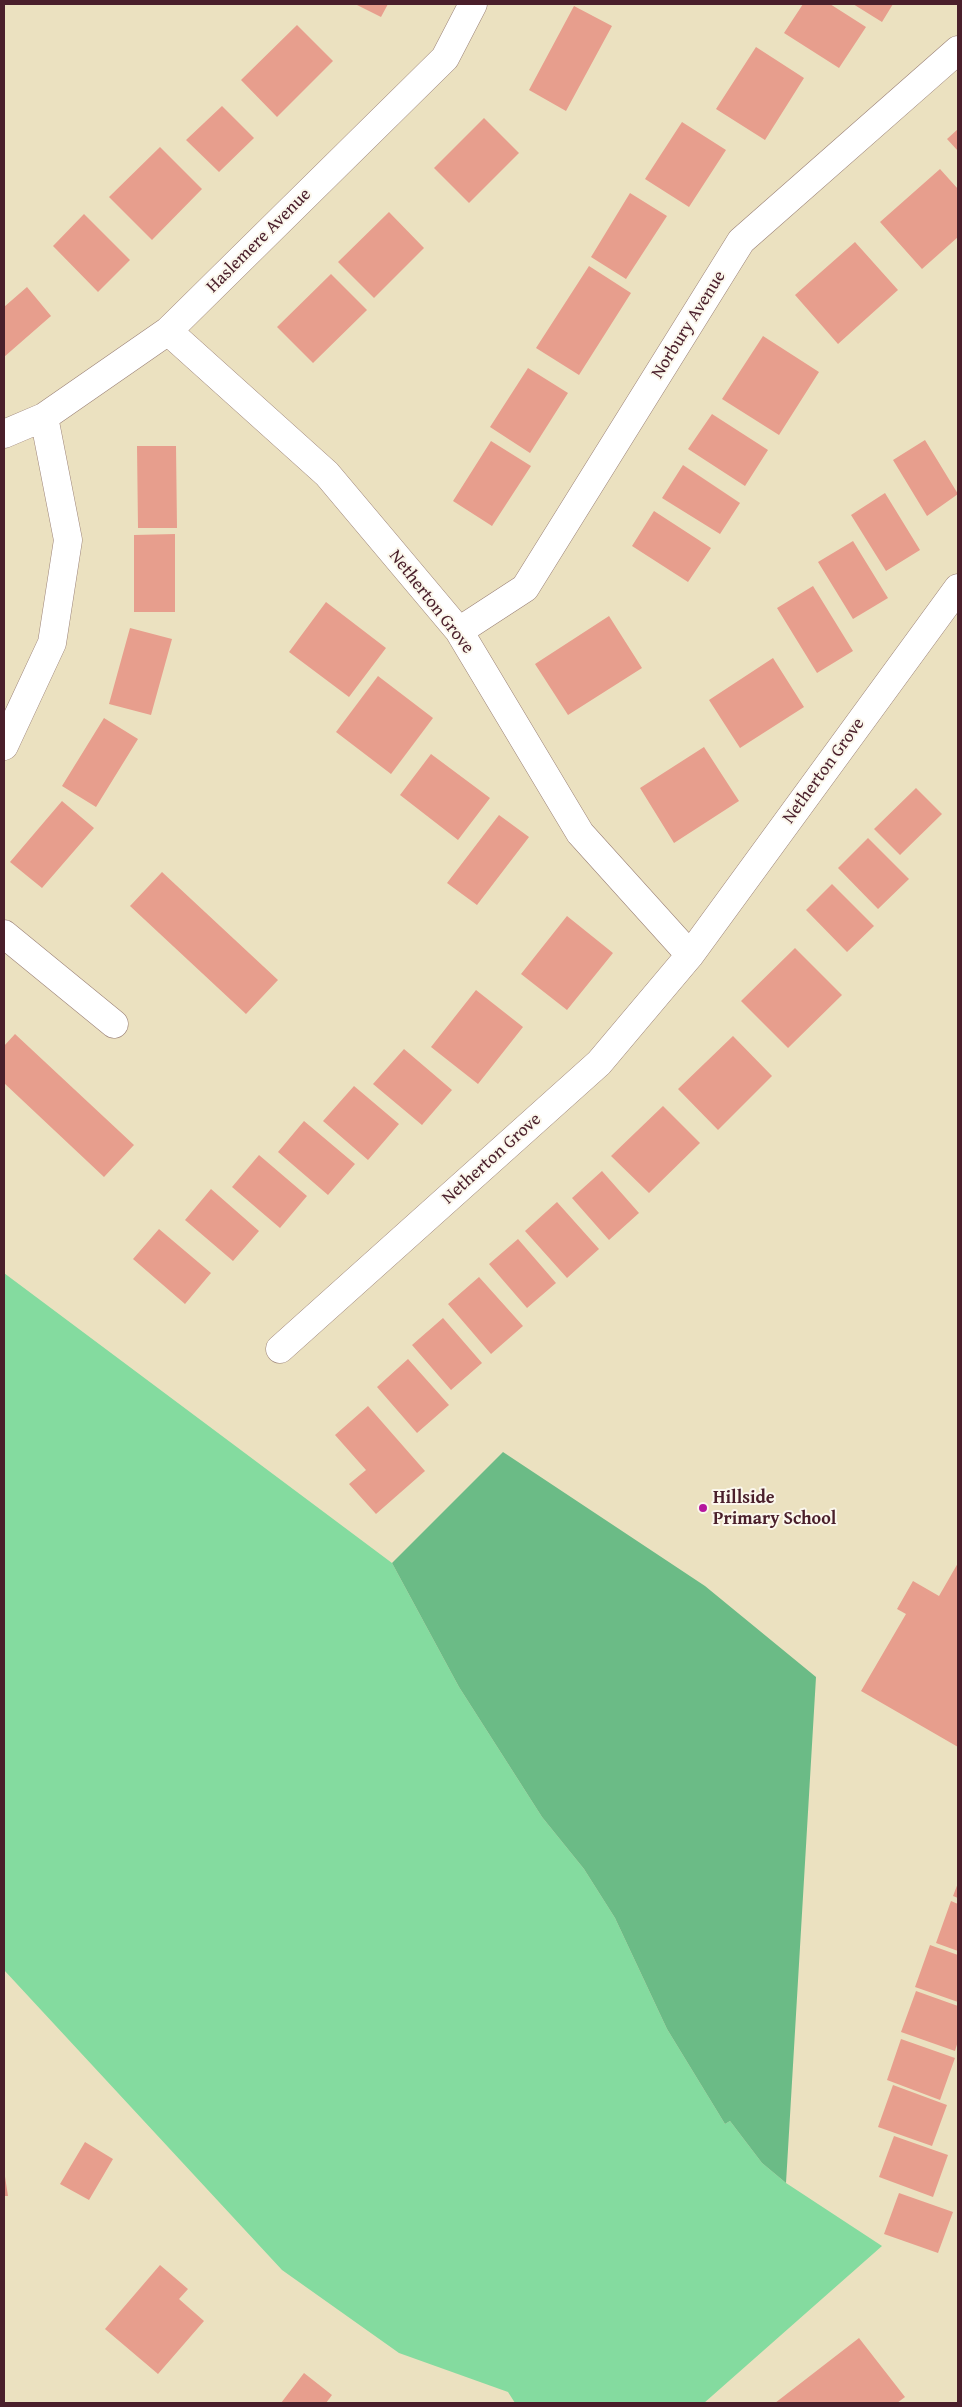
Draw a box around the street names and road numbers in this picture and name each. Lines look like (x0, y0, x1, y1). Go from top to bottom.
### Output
street label: Haslemere Avenue (202, 184, 316, 298)
street label: Norbury Avenue (647, 267, 731, 383)
street label: Netherton Grove (384, 546, 478, 658)
street label: Netherton Grove (778, 714, 870, 828)
street label: Netherton Grove (438, 1109, 546, 1209)

